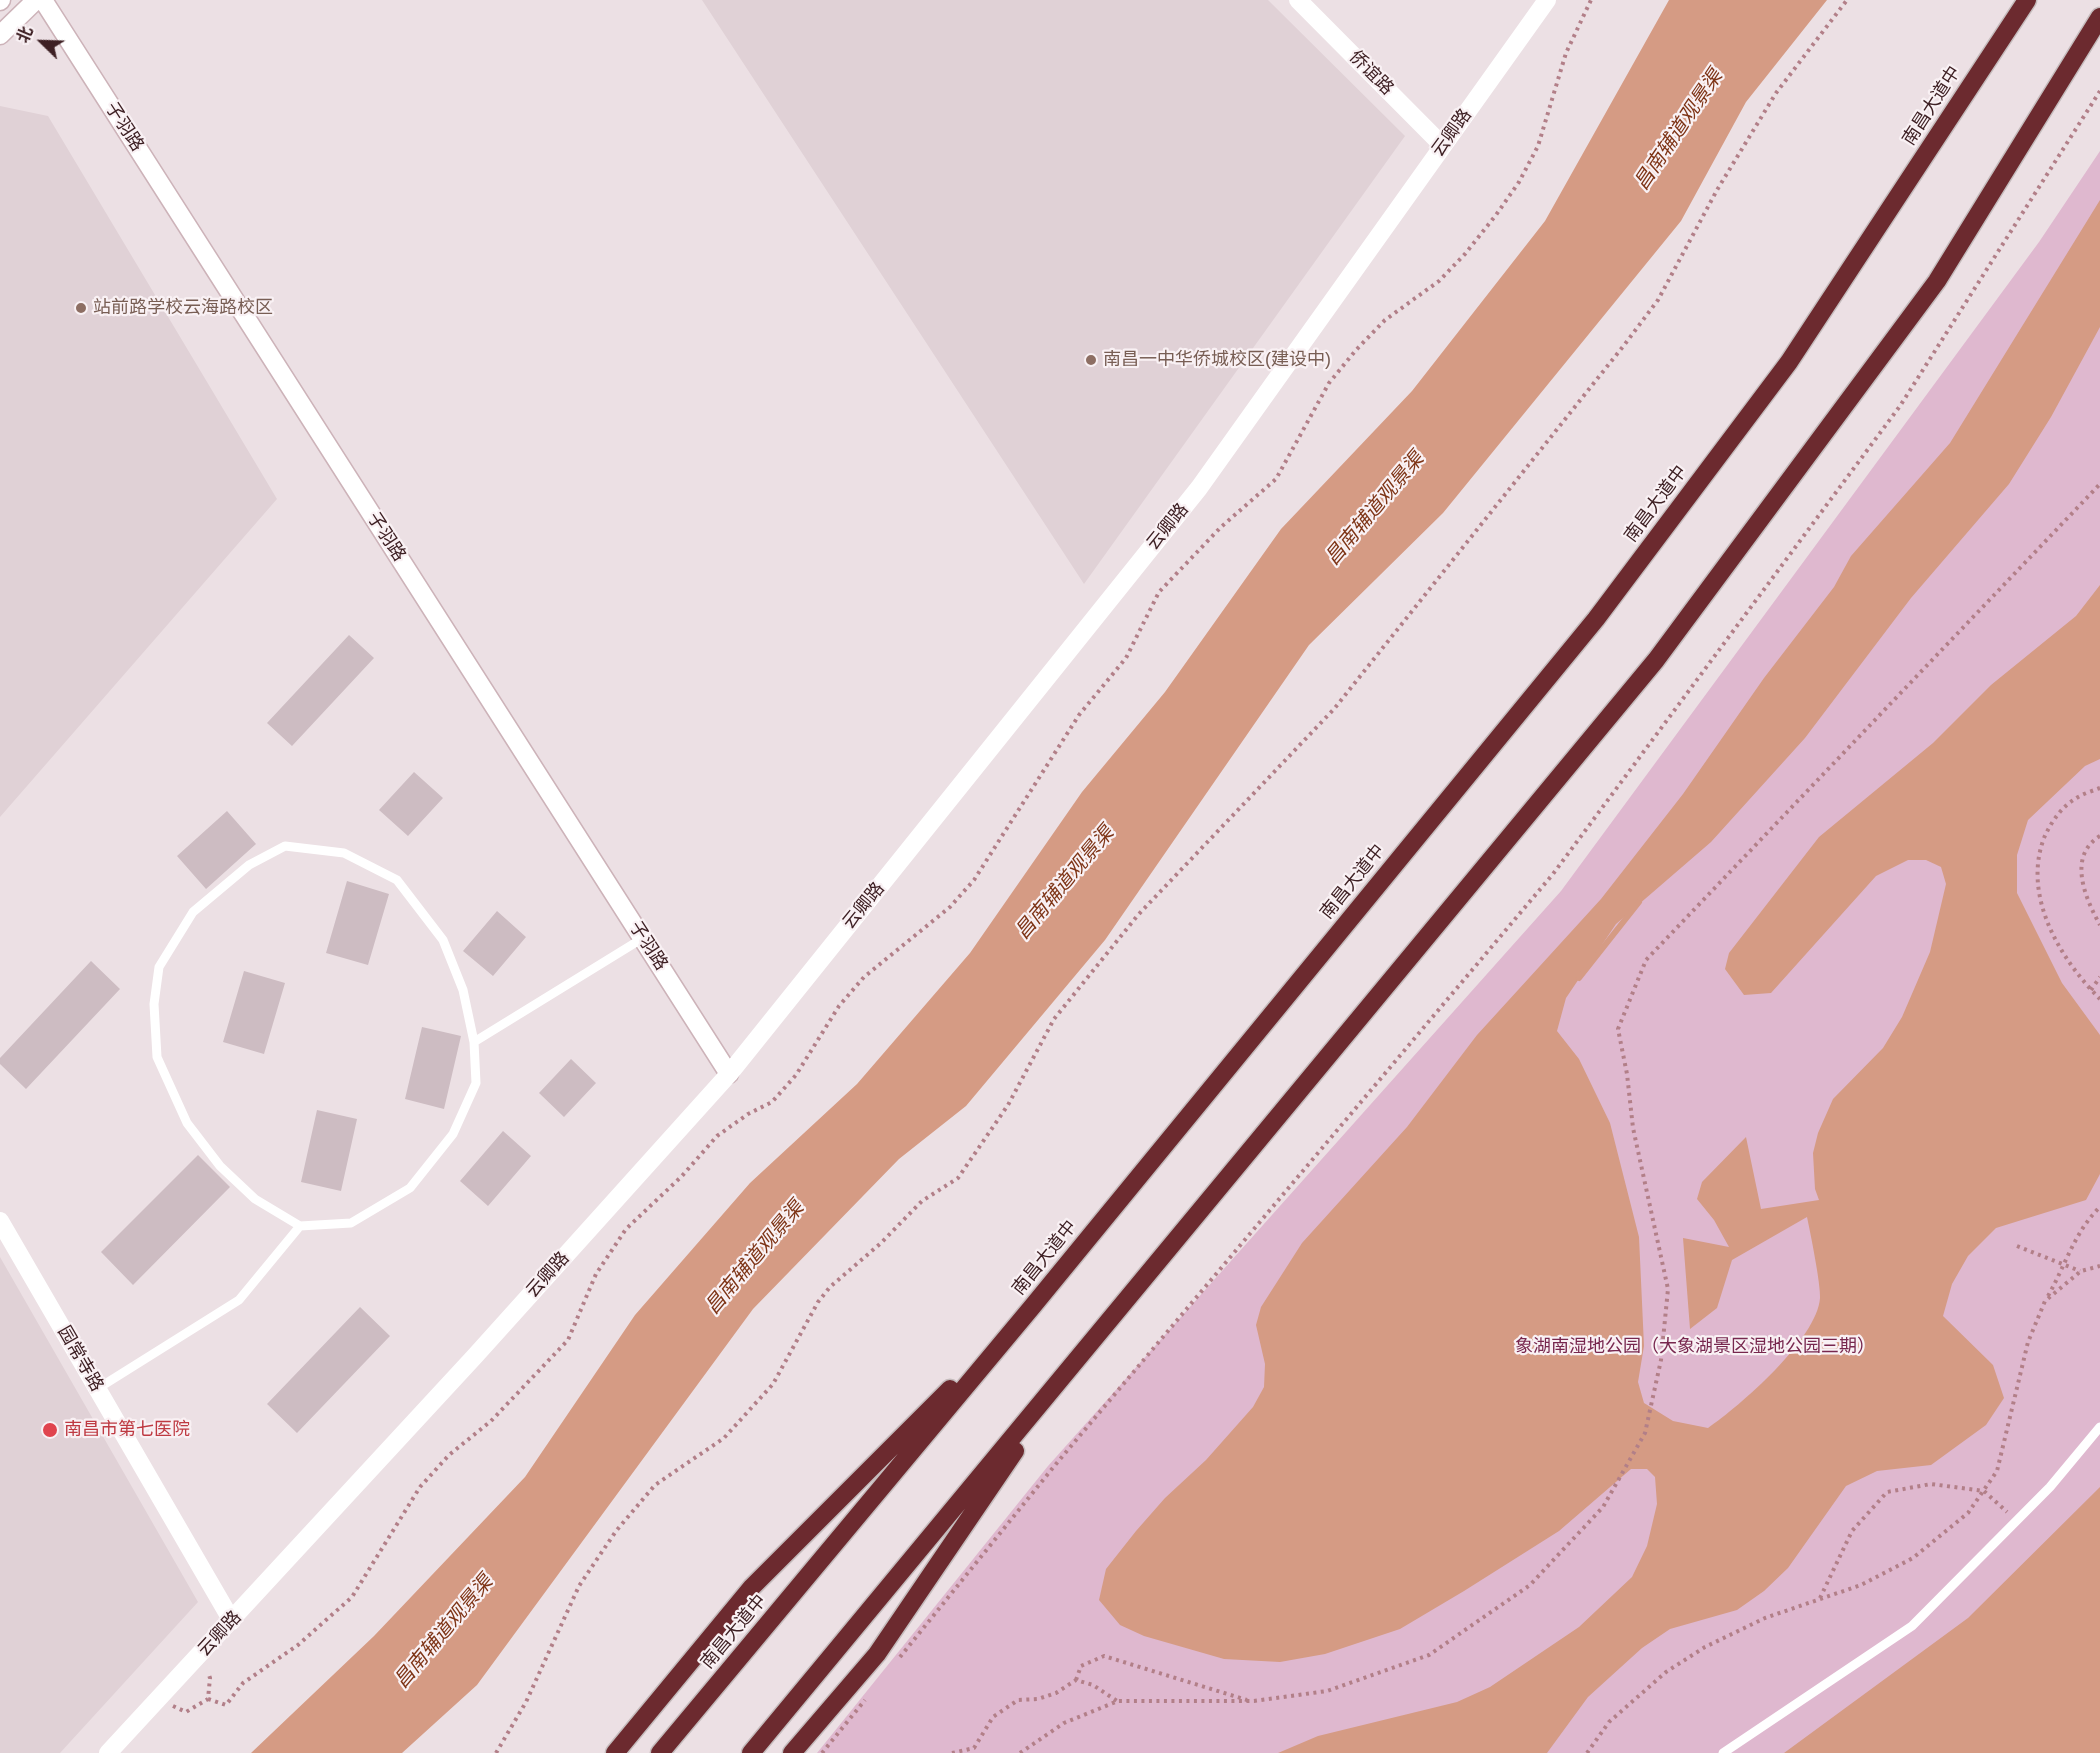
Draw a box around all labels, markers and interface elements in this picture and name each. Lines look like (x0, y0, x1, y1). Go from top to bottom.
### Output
north arrow (12, 12, 72, 72)
text: 北 (14, 24, 36, 45)
street label: 侨谊路 (1344, 46, 1398, 100)
street label: 南昌大道中 (1898, 62, 1966, 150)
water label: 昌南辅道观景渠 (1630, 65, 1728, 195)
street label: 子羽路 (100, 98, 148, 156)
street label: 云卿路 (1427, 105, 1477, 161)
place label: 站前路学校云海路校区 (93, 297, 273, 319)
marker: 站前路学校云海路校区 (74, 301, 88, 315)
place label: 南昌一中华侨城校区(建设中) (1103, 349, 1331, 371)
marker: 南昌一中华侨城校区(建设中) (1084, 353, 1098, 367)
water label: 昌南辅道观景渠 (1321, 448, 1429, 570)
street label: 南昌大道中 (1620, 462, 1692, 546)
street label: 云卿路 (1143, 499, 1193, 555)
street label: 子羽路 (362, 508, 410, 566)
water label: 昌南辅道观景渠 (1011, 822, 1119, 944)
street label: 南昌大道中 (1316, 840, 1390, 924)
street label: 云卿路 (839, 878, 889, 934)
street label: 子羽路 (624, 917, 672, 975)
water label: 昌南辅道观景渠 (701, 1197, 809, 1319)
street label: 南昌大道中 (1008, 1216, 1082, 1300)
street label: 云卿路 (522, 1248, 574, 1302)
street label: 园常寺路 (53, 1322, 107, 1396)
park label: 象湖南湿地公园（大象湖景区湿地公园三期） (1515, 1336, 1875, 1358)
place label: 南昌市第七医院 (64, 1419, 190, 1441)
marker: 南昌市第七医院 (41, 1421, 59, 1439)
water label: 昌南辅道观景渠 (390, 1571, 498, 1693)
street label: 南昌大道中 (697, 1591, 771, 1673)
street label: 云卿路 (194, 1607, 246, 1661)

